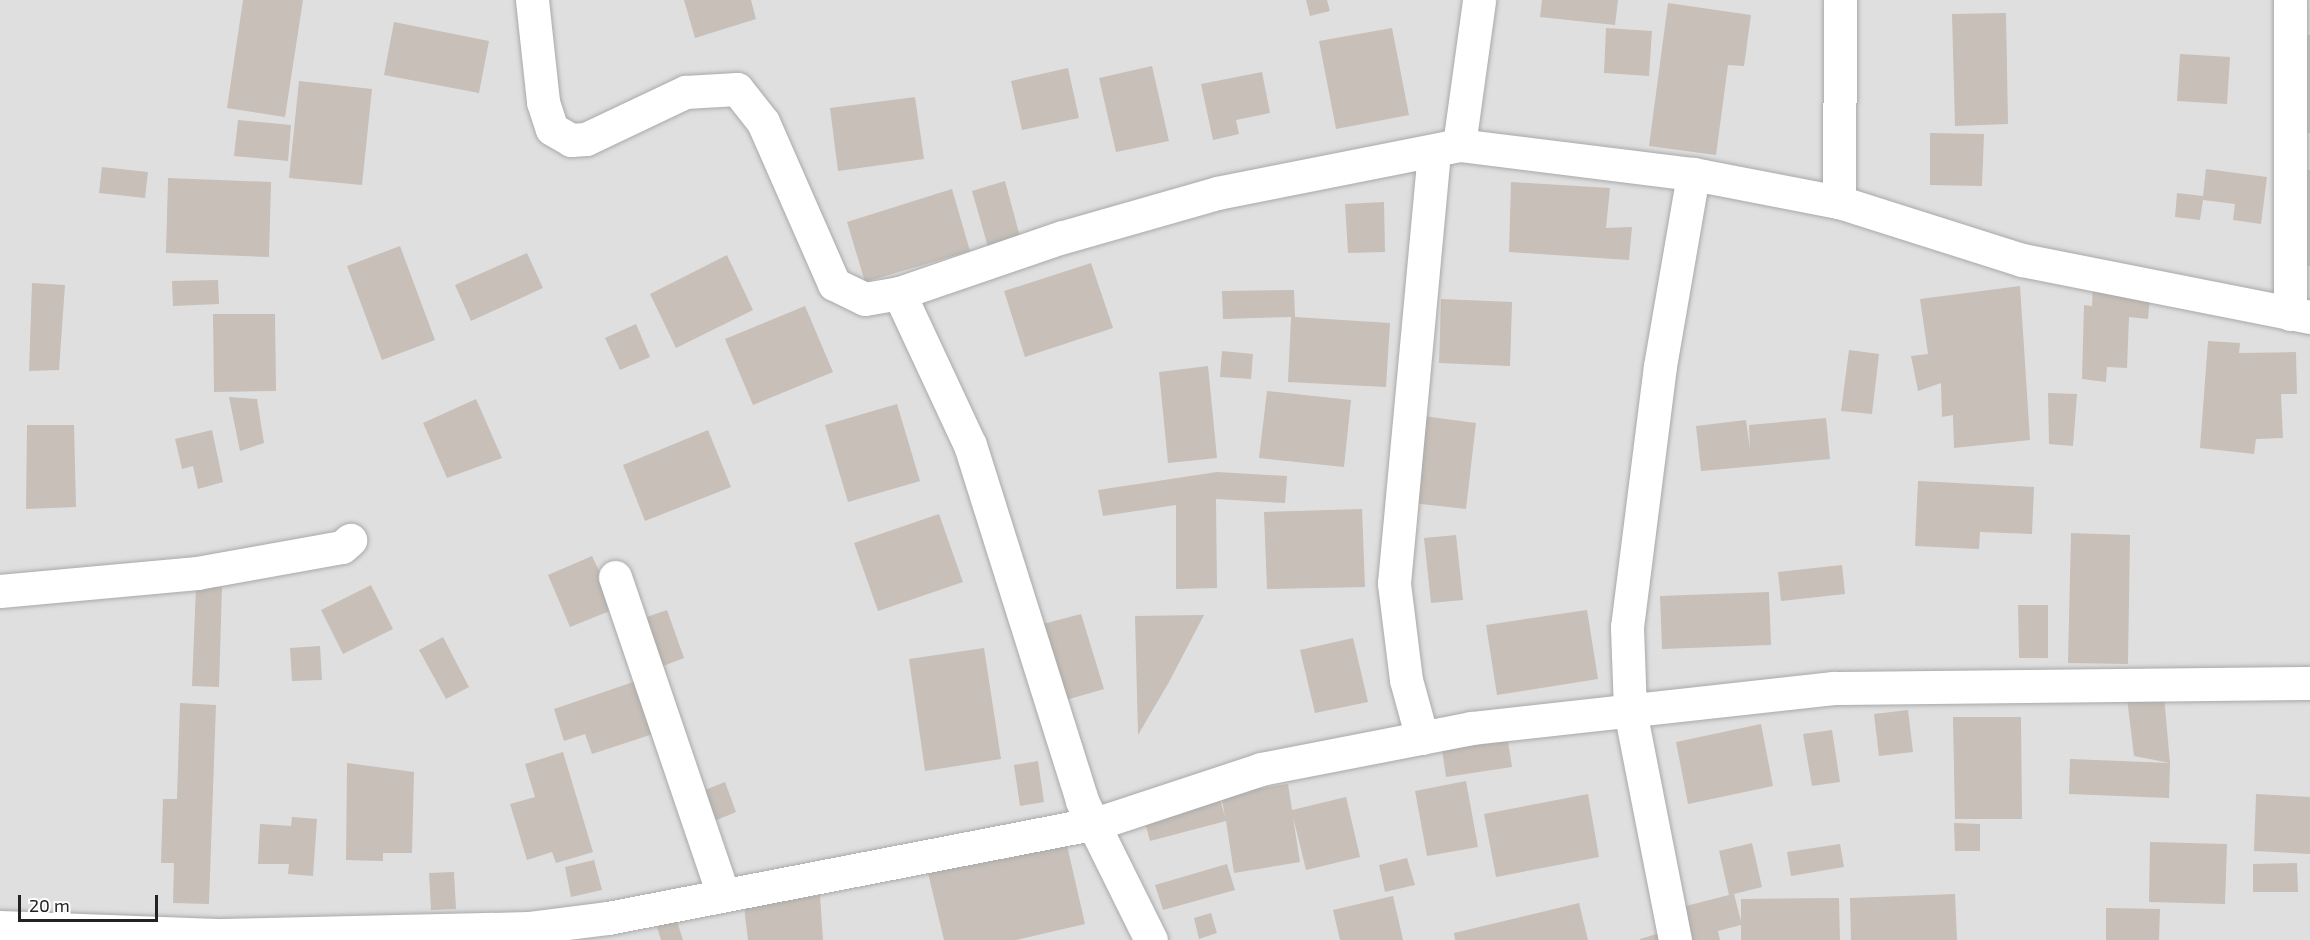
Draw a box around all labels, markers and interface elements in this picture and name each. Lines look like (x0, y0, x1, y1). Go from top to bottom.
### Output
scale bar (21, 883, 160, 921)
text: 20 m (29, 894, 70, 916)

